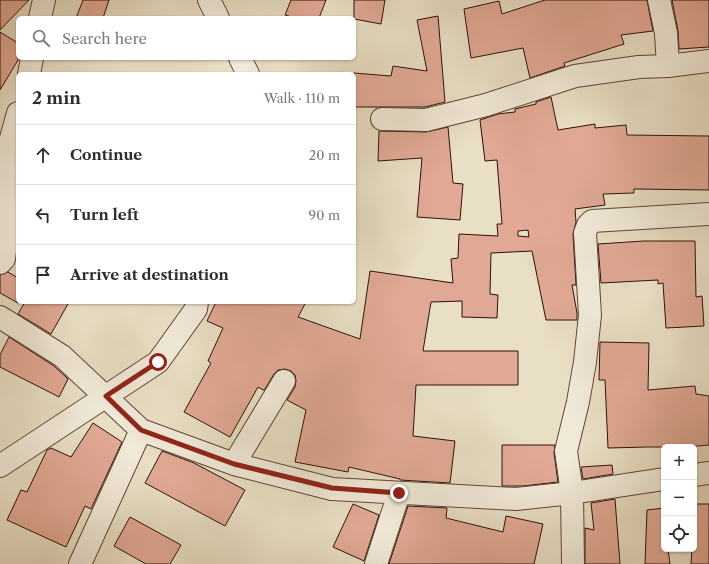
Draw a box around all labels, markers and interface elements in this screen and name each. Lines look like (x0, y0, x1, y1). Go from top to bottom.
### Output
search box (16, 16, 356, 60)
icon: search (30, 27, 52, 49)
text: Search here (62, 29, 147, 48)
text: 2 min (32, 88, 81, 108)
text: Walk · 110 m (264, 90, 340, 106)
icon: ahead (32, 144, 54, 166)
text: Continue (70, 145, 142, 164)
text: 20 m (309, 147, 340, 163)
icon: left (32, 204, 54, 226)
text: Turn left (70, 205, 139, 224)
text: 90 m (309, 207, 340, 223)
icon: arrive (32, 264, 54, 286)
text: Arrive at destination (70, 265, 229, 284)
route start (149, 353, 167, 371)
map controls (661, 444, 697, 552)
button: + (661, 444, 697, 480)
button: − (661, 480, 697, 516)
route end (390, 484, 408, 502)
button: locate (661, 516, 697, 552)

